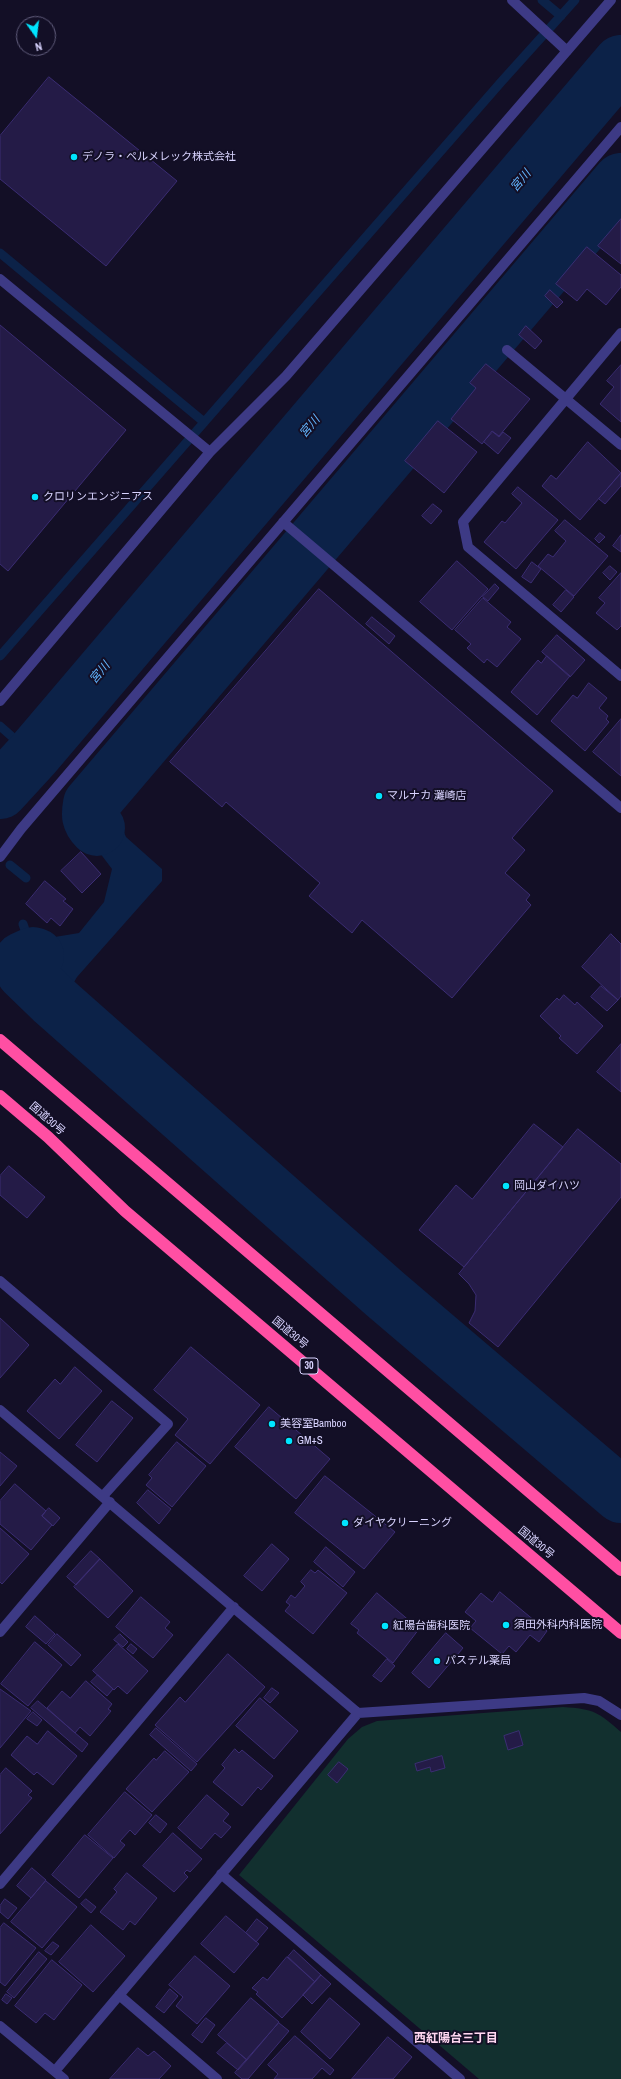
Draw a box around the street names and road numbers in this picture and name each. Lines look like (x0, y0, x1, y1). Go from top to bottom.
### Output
street label: 国道30号 (26, 1100, 68, 1138)
street label: 国道30号 (269, 1314, 311, 1352)
road number: 30 (300, 1358, 318, 1374)
street label: 国道30号 (515, 1524, 557, 1562)

